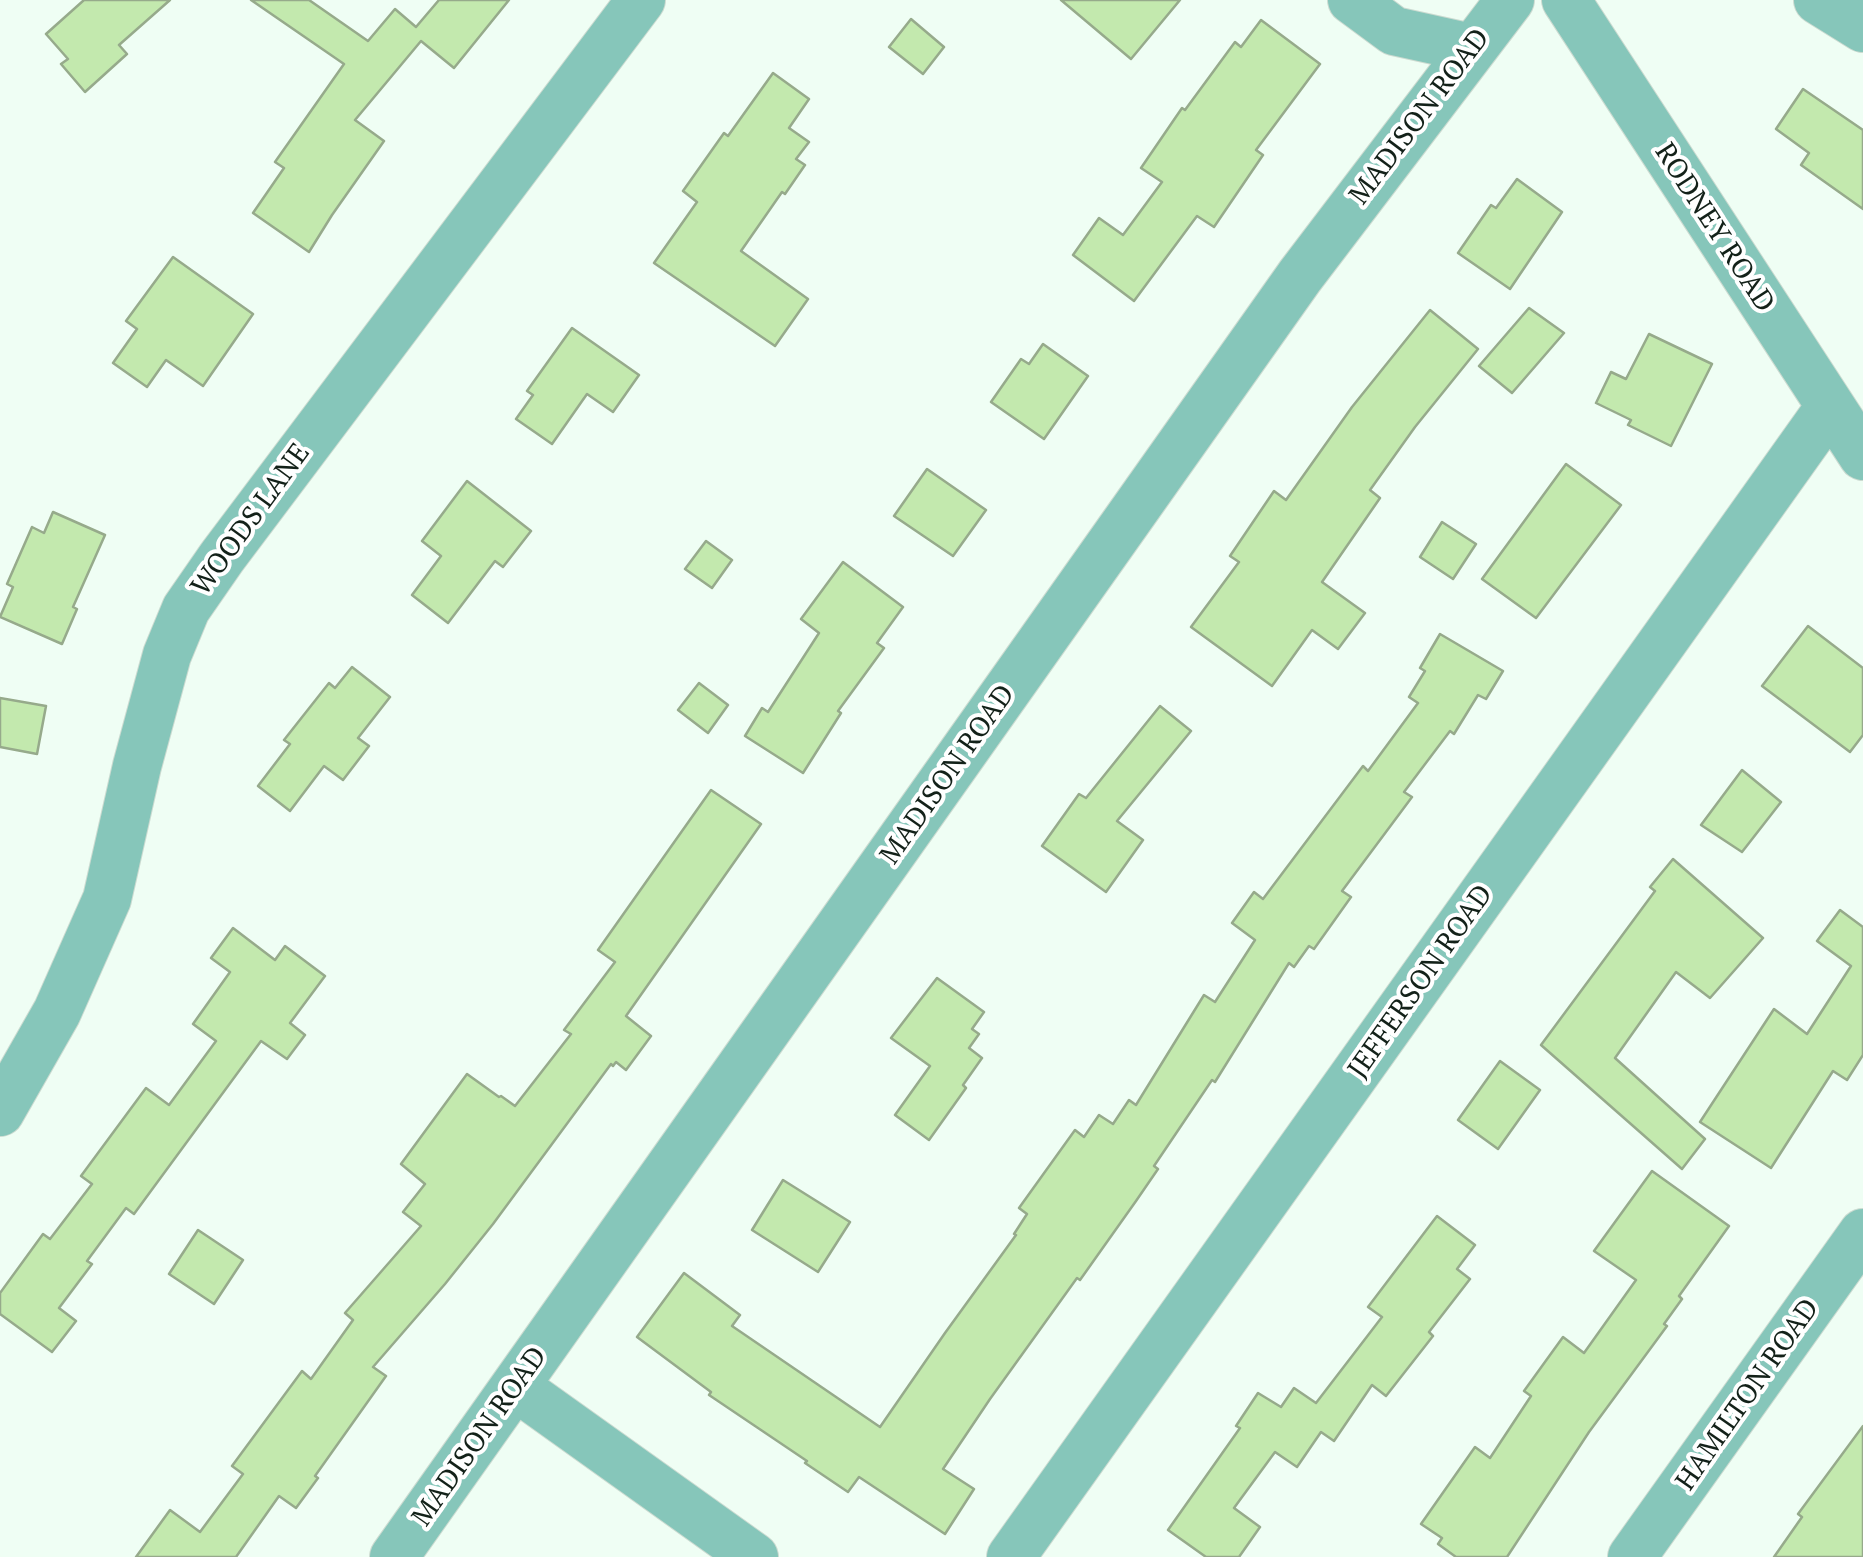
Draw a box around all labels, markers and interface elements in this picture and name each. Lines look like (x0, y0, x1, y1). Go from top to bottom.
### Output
street label: MADISON ROAD (1343, 23, 1497, 211)
street label: RODNEY ROAD (1647, 137, 1781, 319)
street label: WOODS LANE (185, 437, 317, 603)
street label: MADISON ROAD (874, 679, 1022, 871)
street label: JEFFERSON ROAD (1342, 879, 1500, 1085)
street label: HAMILTON ROAD (1669, 1293, 1827, 1497)
street label: MADISON ROAD (406, 1341, 554, 1533)

